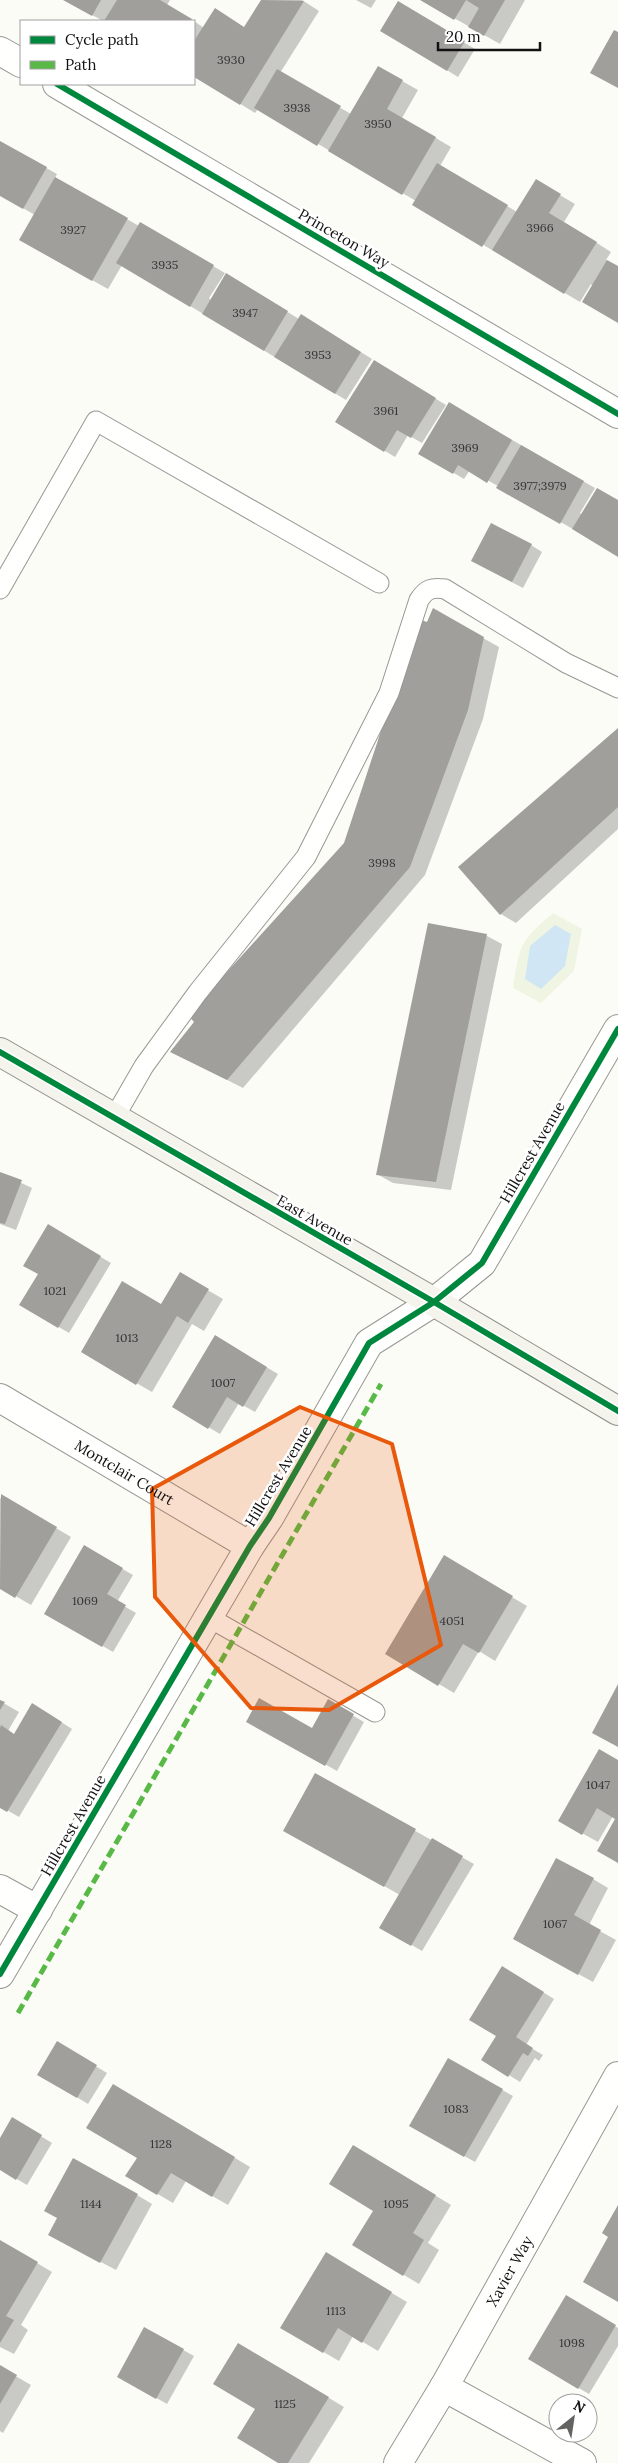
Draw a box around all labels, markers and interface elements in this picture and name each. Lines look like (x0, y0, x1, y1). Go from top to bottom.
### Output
legend (20, 20, 195, 85)
scale bar (438, 20, 540, 52)
text: 20 m (446, 27, 481, 46)
text: Cycle path (65, 30, 139, 49)
house number: 3930 (217, 52, 245, 67)
text: Path (65, 55, 96, 74)
house number: 3938 (283, 100, 311, 115)
house number: 3950 (364, 116, 392, 131)
street label: Princeton Way (295, 204, 393, 272)
house number: 3966 (526, 220, 554, 235)
house number: 3927 (60, 222, 86, 237)
house number: 3935 (152, 257, 178, 272)
house number: 3947 (232, 305, 258, 320)
house number: 3953 (305, 347, 332, 362)
house number: 3961 (374, 403, 398, 418)
house number: 3969 (451, 440, 479, 455)
house number: 3977;3979 (513, 478, 567, 493)
house number: 3998 (368, 855, 396, 870)
street label: Hillcrest Avenue (495, 1098, 569, 1206)
street label: East Avenue (274, 1191, 356, 1249)
house number: 1021 (44, 1283, 66, 1298)
house number: 1013 (116, 1330, 139, 1345)
house number: 1007 (211, 1375, 236, 1390)
street label: Hillcrest Avenue (240, 1422, 316, 1530)
street label: Montclair Court (72, 1435, 178, 1509)
house number: 1069 (72, 1593, 98, 1608)
house number: 4051 (440, 1613, 464, 1628)
street label: Hillcrest Avenue (36, 1771, 110, 1879)
house number: 1047 (586, 1777, 610, 1792)
house number: 1067 (543, 1916, 568, 1931)
house number: 1083 (443, 2101, 469, 2116)
house number: 1128 (150, 2136, 172, 2151)
house number: 1144 (80, 2196, 102, 2211)
house number: 1095 (383, 2196, 409, 2211)
street label: Xavier Way (482, 2232, 536, 2309)
house number: 1113 (326, 2303, 346, 2318)
house number: 1098 (559, 2335, 585, 2350)
north arrow (548, 2393, 598, 2443)
house number: 1125 (274, 2396, 296, 2411)
text: N (570, 2396, 589, 2417)

